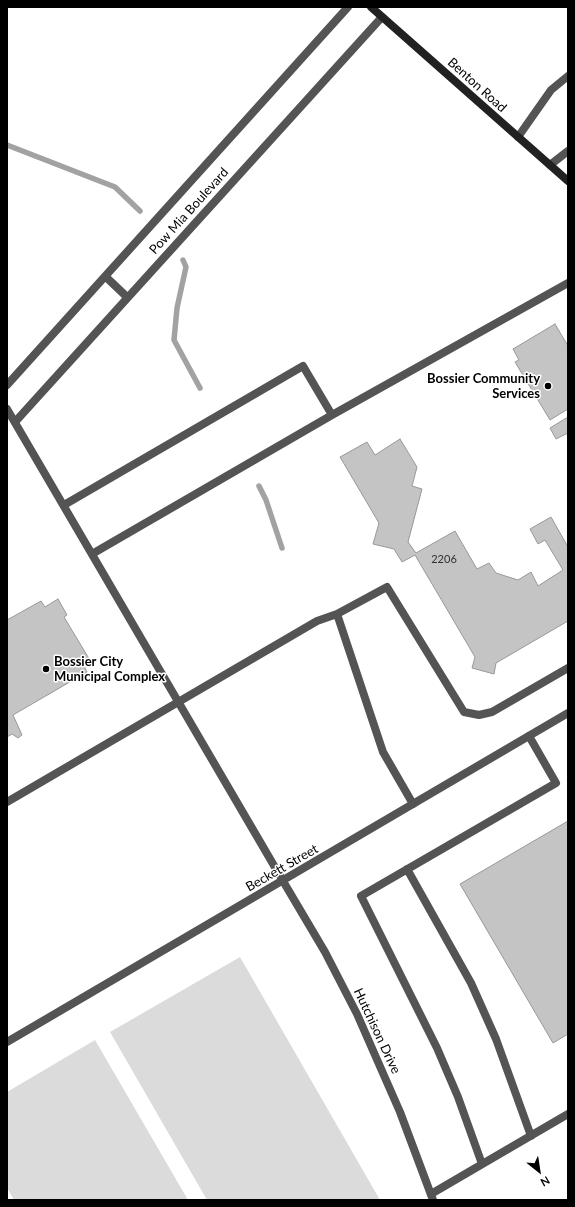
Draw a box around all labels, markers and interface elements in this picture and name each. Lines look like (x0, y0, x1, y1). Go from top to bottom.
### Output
street label: Benton Road (444, 55, 510, 115)
street label: Pow Mia Boulevard (146, 165, 232, 257)
place label: Bossier Community Services (427, 371, 540, 402)
marker: Bossier Community Services (543, 381, 553, 391)
house number: 2206 (431, 552, 457, 566)
place label: Bossier City Municipal Complex (54, 654, 165, 685)
marker: Bossier City Municipal Complex (41, 664, 51, 674)
street label: Beckett Street (243, 841, 321, 895)
street label: Hutchison Drive (350, 986, 404, 1076)
north arrow (519, 1151, 559, 1191)
text: N (538, 1174, 552, 1190)

